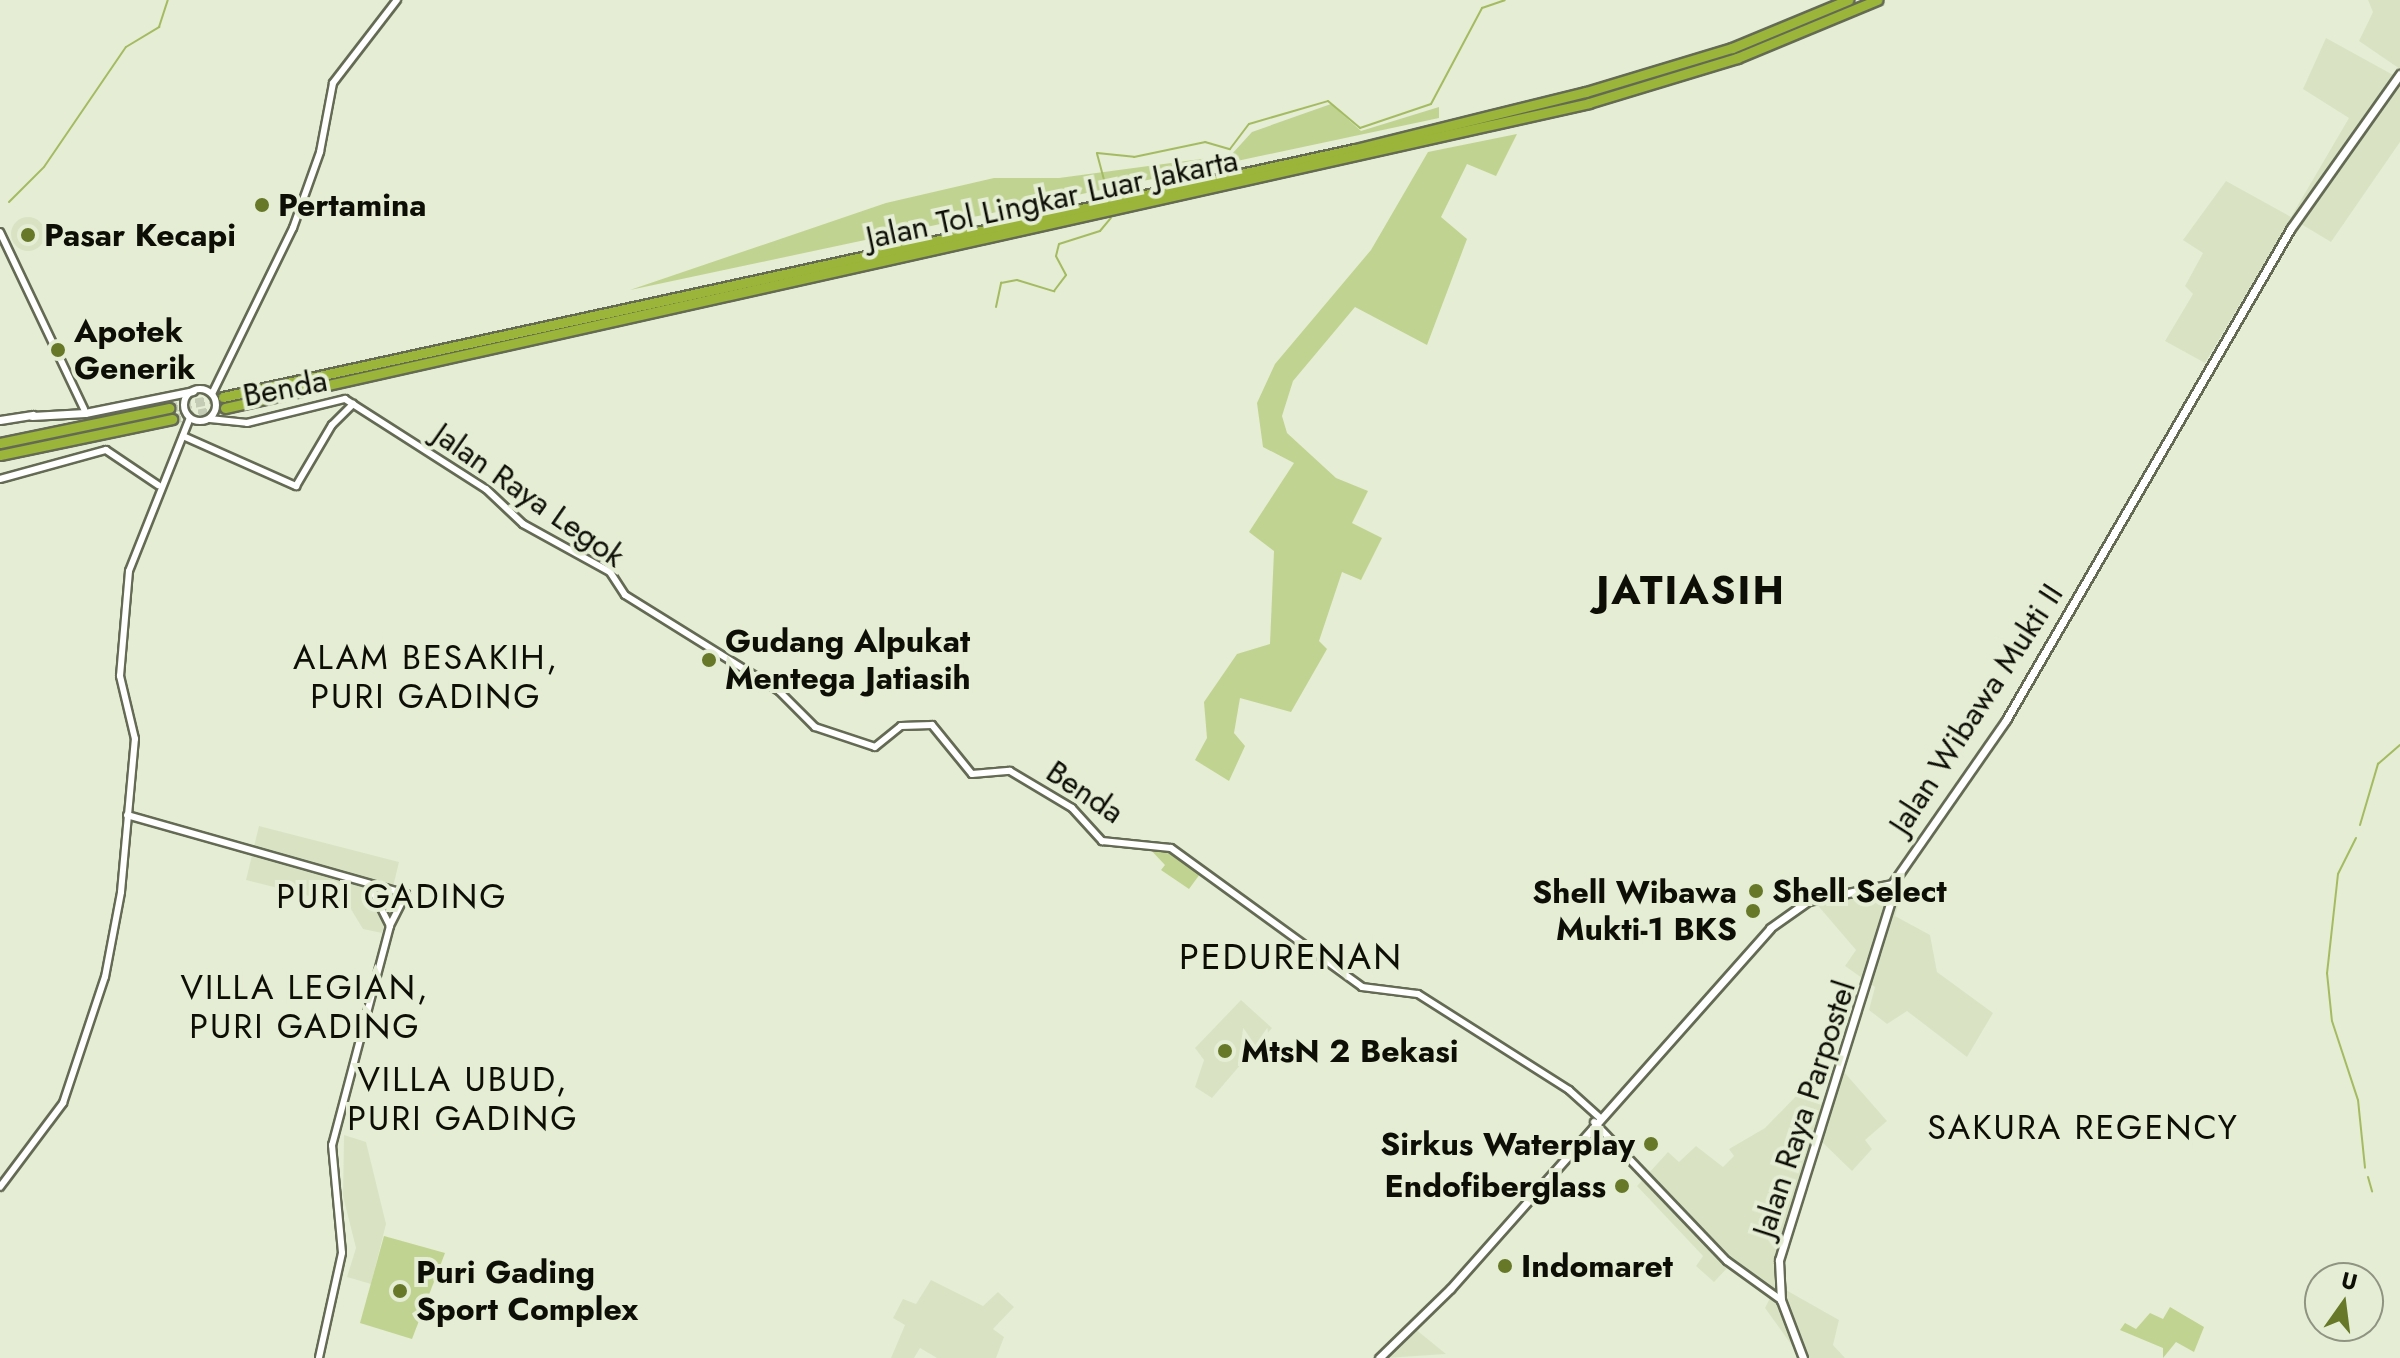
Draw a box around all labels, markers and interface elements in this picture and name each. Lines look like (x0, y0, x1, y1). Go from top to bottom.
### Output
street label: Jalan Tol Lingkar Luar Jakarta (863, 141, 1241, 257)
place label: Pertamina (278, 186, 427, 224)
marker: Pertamina (253, 196, 271, 214)
place label: Pasar Kecapi (44, 216, 236, 254)
marker: Pasar Kecapi (19, 226, 37, 244)
place label: Apotek Generik (74, 313, 196, 388)
marker: Apotek Generik (49, 341, 67, 359)
street label: Benda (240, 361, 330, 415)
street label: Jalan Raya Legok (426, 415, 632, 575)
district label: JATIASIH (1596, 566, 1786, 614)
street label: Jalan Wibawa Mukti II (1881, 577, 2071, 841)
place label: Gudang Alpukat Mentega Jatiasih (725, 623, 971, 698)
district label: ALAM BESAKIH, PURI GADING (293, 637, 559, 716)
marker: Gudang Alpukat Mentega Jatiasih (700, 651, 718, 669)
street label: Benda (1039, 752, 1131, 832)
place label: Shell Select (1772, 872, 1947, 910)
place label: Shell Wibawa Mukti-1 BKS (1532, 874, 1737, 949)
district label: PURI GADING (276, 877, 508, 917)
marker: Shell Select (1747, 882, 1765, 900)
marker: Shell Wibawa Mukti-1 BKS (1744, 902, 1762, 920)
district label: PEDURENAN (1179, 935, 1403, 979)
district label: VILLA LEGIAN, PURI GADING (181, 967, 429, 1046)
street label: Jalan Raya Parpostel (1744, 976, 1864, 1242)
place label: MtsN 2 Bekasi (1241, 1032, 1459, 1070)
marker: MtsN 2 Bekasi (1216, 1042, 1234, 1060)
district label: VILLA UBUD, PURI GADING (347, 1059, 579, 1138)
district label: SAKURA REGENCY (1927, 1108, 2239, 1148)
place label: Sirkus Waterplay (1380, 1125, 1635, 1163)
marker: Sirkus Waterplay (1642, 1135, 1660, 1153)
place label: Endofiberglass (1384, 1167, 1606, 1205)
marker: Endofiberglass (1613, 1177, 1631, 1195)
place label: Indomaret (1521, 1247, 1673, 1285)
place label: Puri Gading Sport Complex (416, 1254, 638, 1329)
marker: Indomaret (1496, 1257, 1514, 1275)
north arrow (2304, 1262, 2384, 1342)
text: U (2338, 1263, 2361, 1298)
marker: Puri Gading Sport Complex (391, 1282, 409, 1300)

